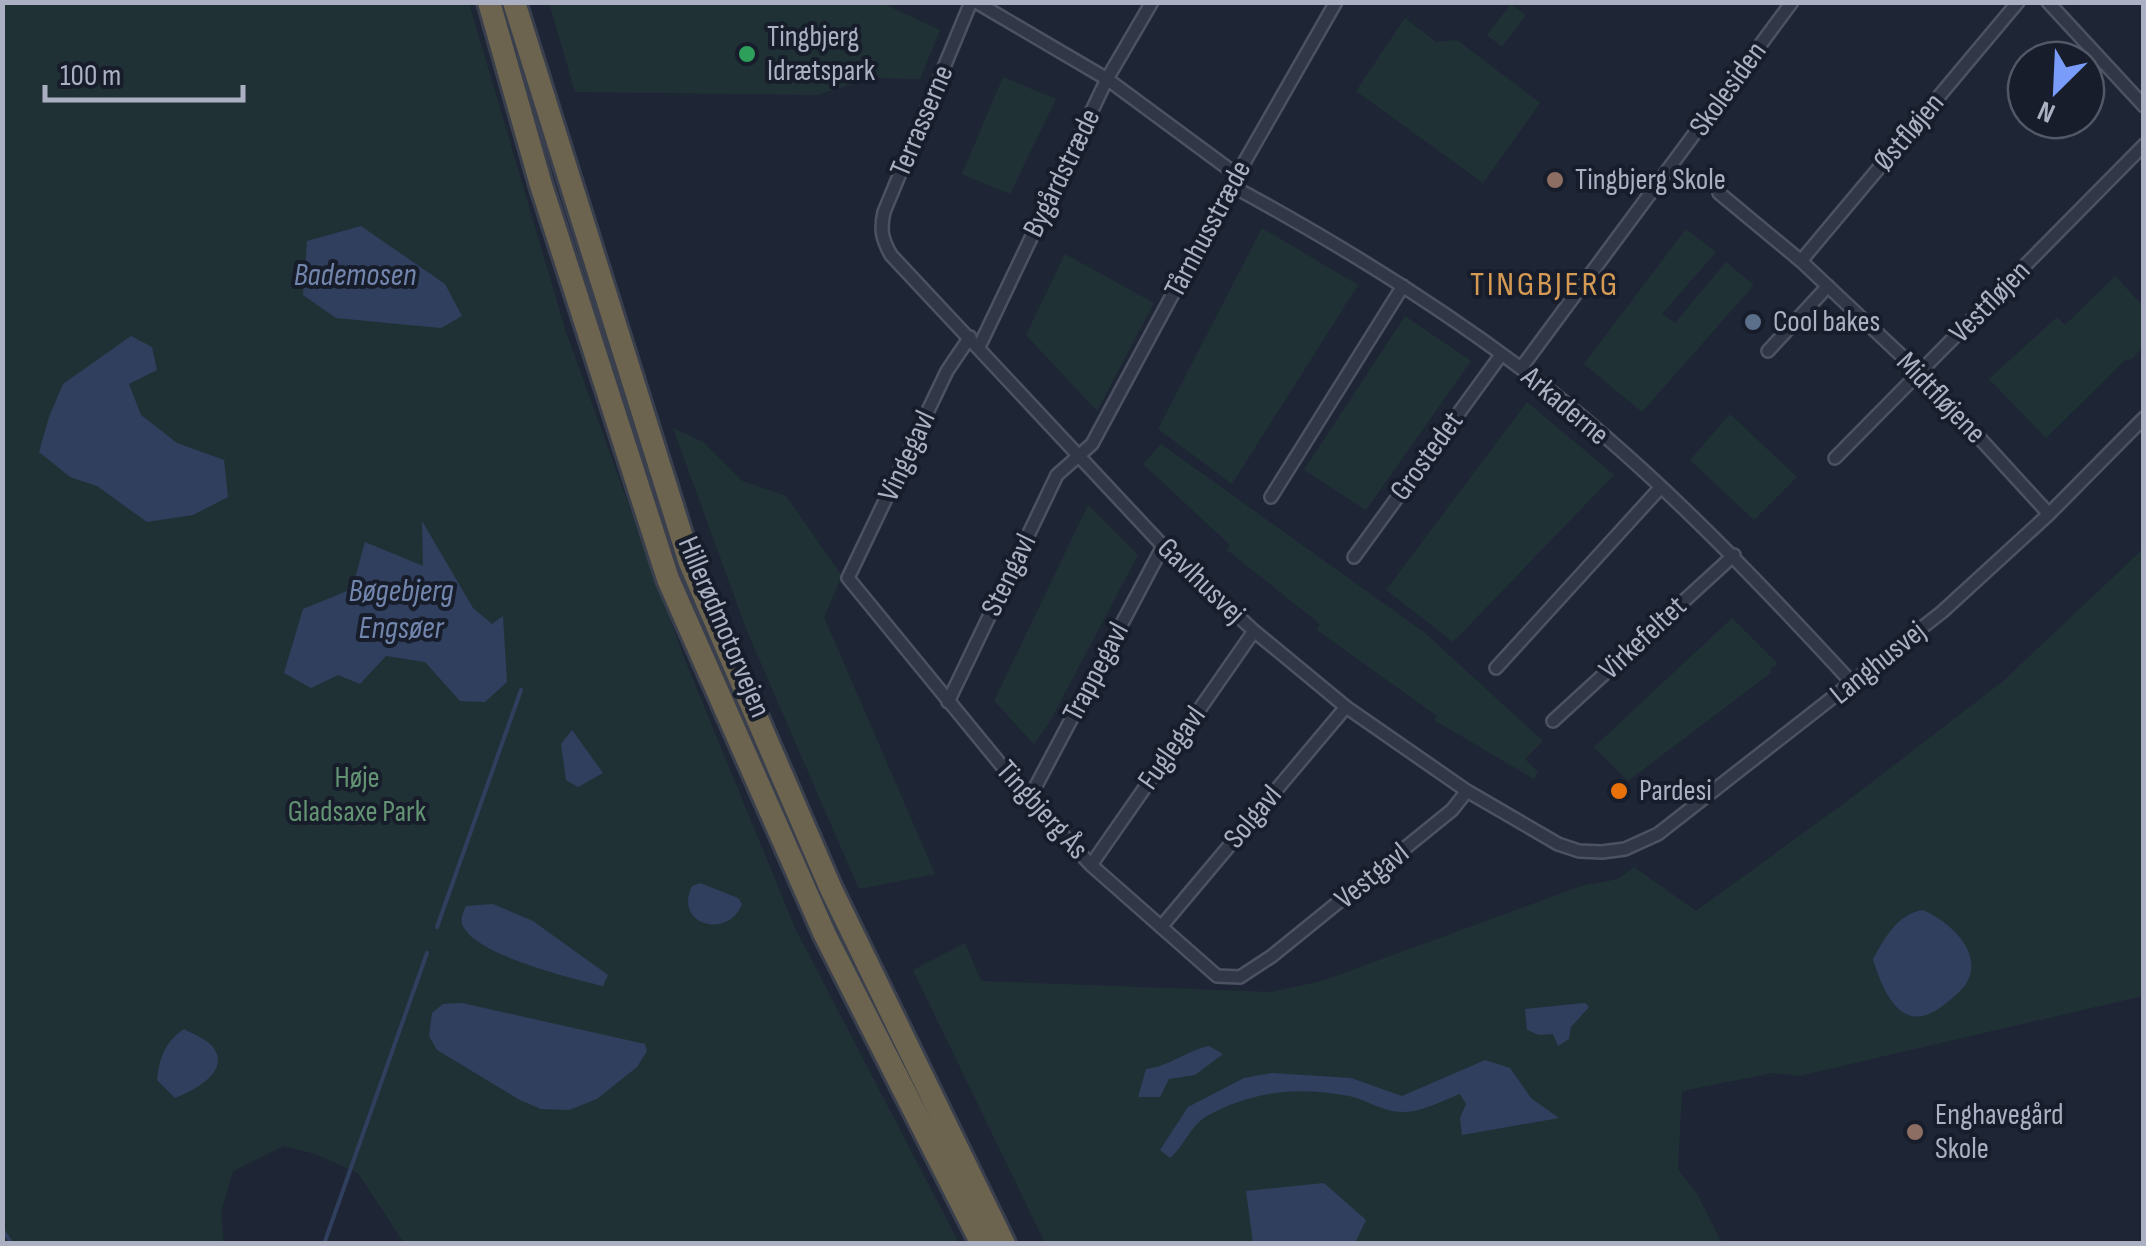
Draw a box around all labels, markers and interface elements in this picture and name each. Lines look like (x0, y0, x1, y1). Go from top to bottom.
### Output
place label: Tingbjerg Idrætspark (767, 19, 876, 89)
street label: Skolesiden (1682, 35, 1774, 143)
scale bar (45, 40, 242, 102)
north arrow (2006, 40, 2106, 140)
marker: Tingbjerg Idrætspark (736, 43, 758, 65)
text: 100 m (60, 58, 121, 94)
street label: Terrasserne (883, 60, 961, 182)
street label: Østfløjen (1866, 86, 1952, 178)
text: N (2033, 93, 2060, 130)
street label: Bygårdstræde (1015, 103, 1109, 243)
street label: Tårnhusstræde (1157, 154, 1259, 304)
place label: Tingbjerg Skole (1575, 162, 1726, 198)
marker: Tingbjerg Skole (1544, 169, 1566, 191)
street label: Vestfløjen (1942, 253, 2038, 351)
water label: Bademosen (294, 256, 416, 295)
district label: TINGBJERG (1470, 263, 1620, 306)
place label: Cool bakes (1773, 304, 1880, 340)
marker: Cool bakes (1742, 311, 1764, 333)
street label: Midtfløjene (1889, 345, 1993, 451)
street label: Arkaderne (1513, 358, 1616, 453)
street label: Vingegavl (870, 405, 944, 507)
street label: Grostedet (1383, 405, 1471, 507)
street label: Stengavl (974, 528, 1044, 622)
street label: Gavlhusvej (1150, 530, 1252, 632)
street label: Hillerødmotorvejen (670, 531, 778, 723)
water label: Bøgebjerg Engsøer (349, 572, 453, 648)
street label: Virkefeltet (1592, 589, 1694, 687)
street label: Langhusvej (1823, 614, 1933, 712)
street label: Trappegavl (1055, 616, 1137, 728)
street label: Fuglegavl (1130, 699, 1214, 797)
street label: Tingbjerg Ås (988, 753, 1096, 867)
park label: Høje Gladsaxe Park (288, 760, 427, 830)
place label: Pardesi (1639, 773, 1712, 809)
street label: Solgavl (1216, 778, 1290, 856)
marker: Pardesi (1608, 780, 1630, 802)
street label: Vestgavl (1328, 835, 1416, 917)
place label: Enghavegård Skole (1935, 1097, 2064, 1167)
marker: Enghavegård Skole (1904, 1121, 1926, 1143)

